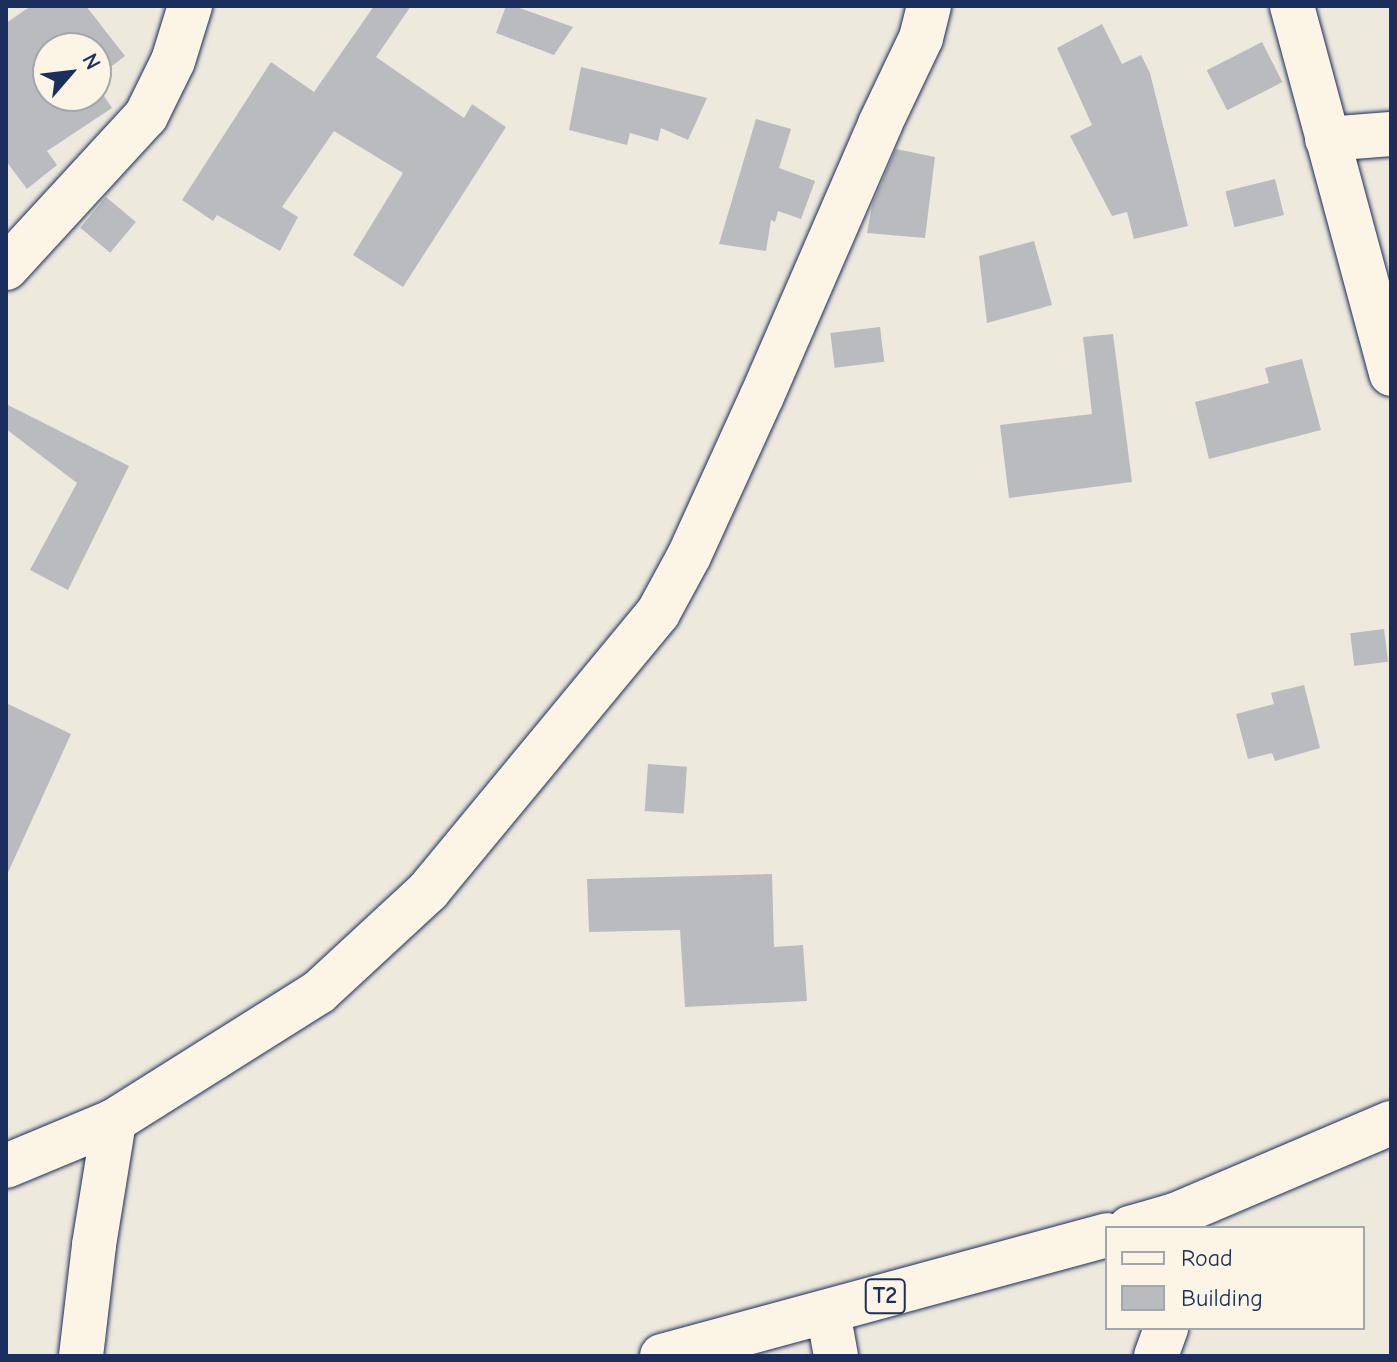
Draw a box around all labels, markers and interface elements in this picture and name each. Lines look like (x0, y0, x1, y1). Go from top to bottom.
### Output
north arrow (32, 32, 112, 112)
text: N (77, 49, 106, 74)
legend (1105, 1226, 1365, 1330)
text: Road (1181, 1244, 1233, 1272)
road number: T2 (863, 1276, 907, 1316)
text: Building (1181, 1284, 1263, 1312)

